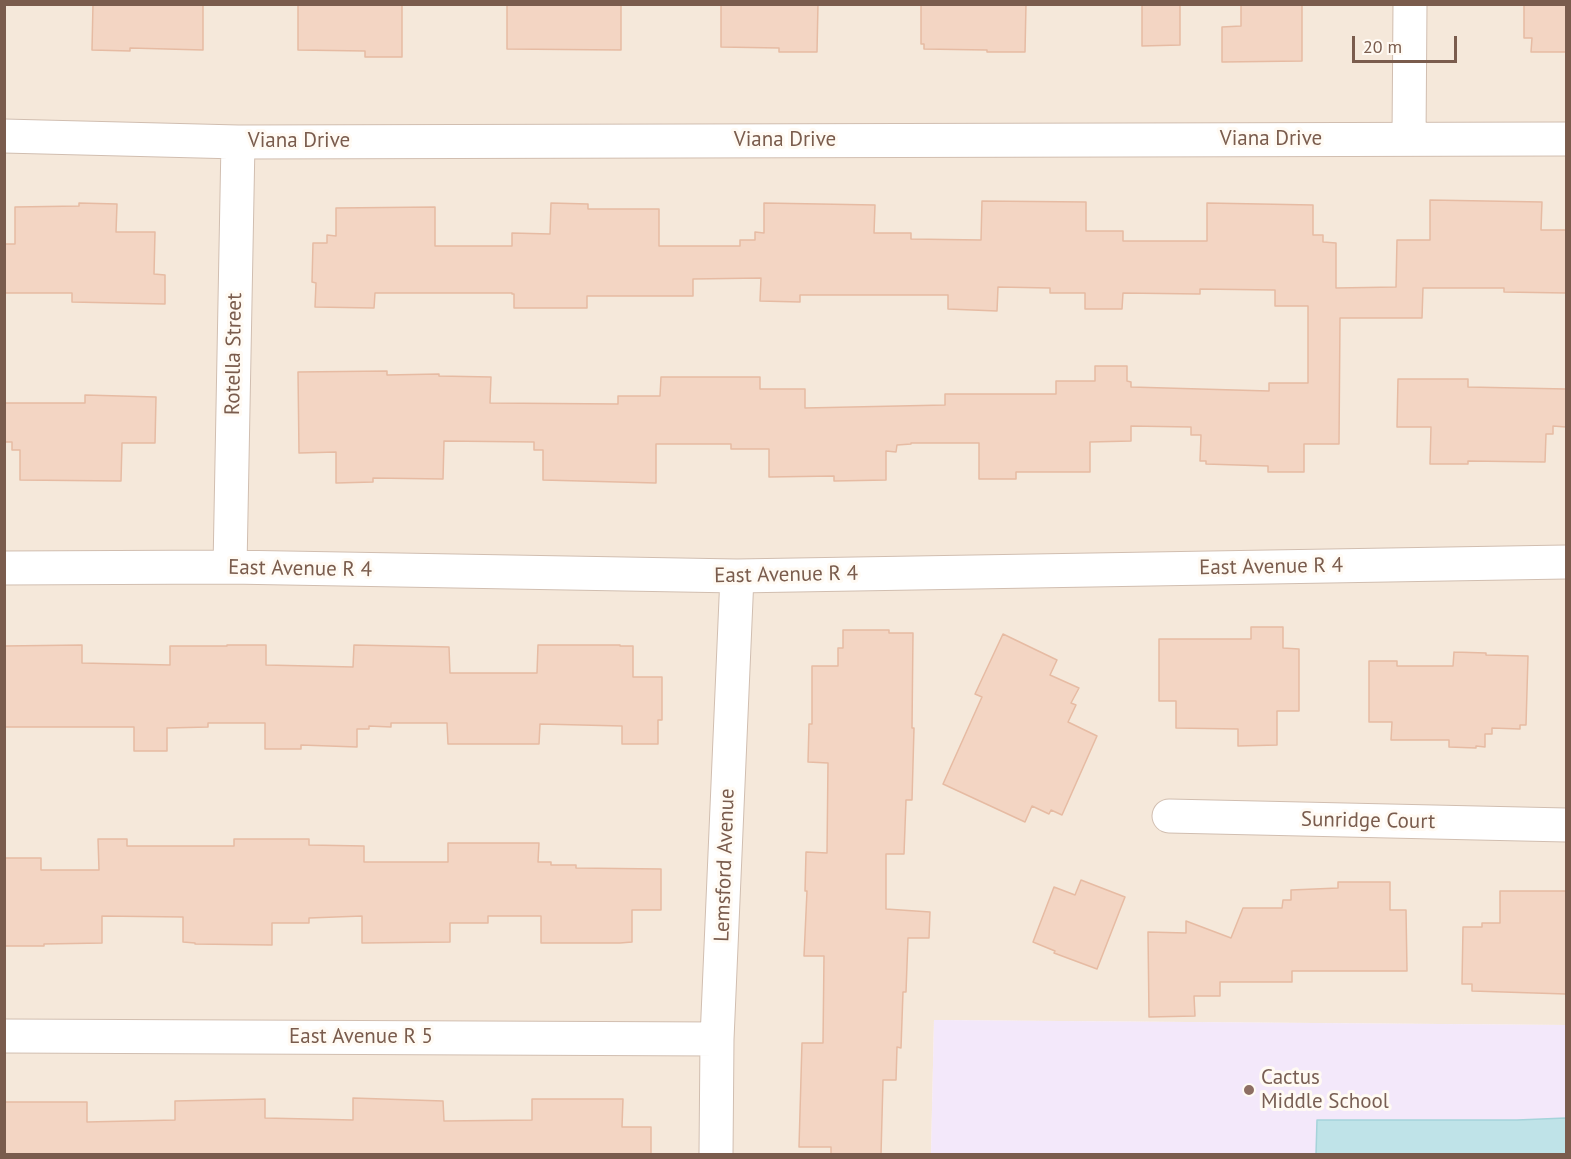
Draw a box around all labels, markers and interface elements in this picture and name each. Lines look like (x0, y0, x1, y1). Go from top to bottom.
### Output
scale bar (1355, 24, 1460, 62)
text: 20 m (1363, 35, 1402, 58)
street label: Viana Drive (1220, 126, 1322, 152)
street label: Viana Drive (734, 127, 836, 153)
street label: Viana Drive (248, 128, 350, 154)
street label: Rotella Street (220, 293, 248, 415)
street label: East Avenue R 4 (1199, 553, 1343, 581)
street label: East Avenue R 4 (228, 555, 372, 583)
street label: East Avenue R 4 (714, 561, 858, 589)
street label: Lemsford Avenue (710, 788, 740, 942)
street label: Sunridge Court (1301, 807, 1435, 835)
street label: East Avenue R 5 (289, 1024, 433, 1050)
place label: Cactus Middle School (1261, 1065, 1389, 1115)
marker: Cactus Middle School (1242, 1083, 1256, 1097)

